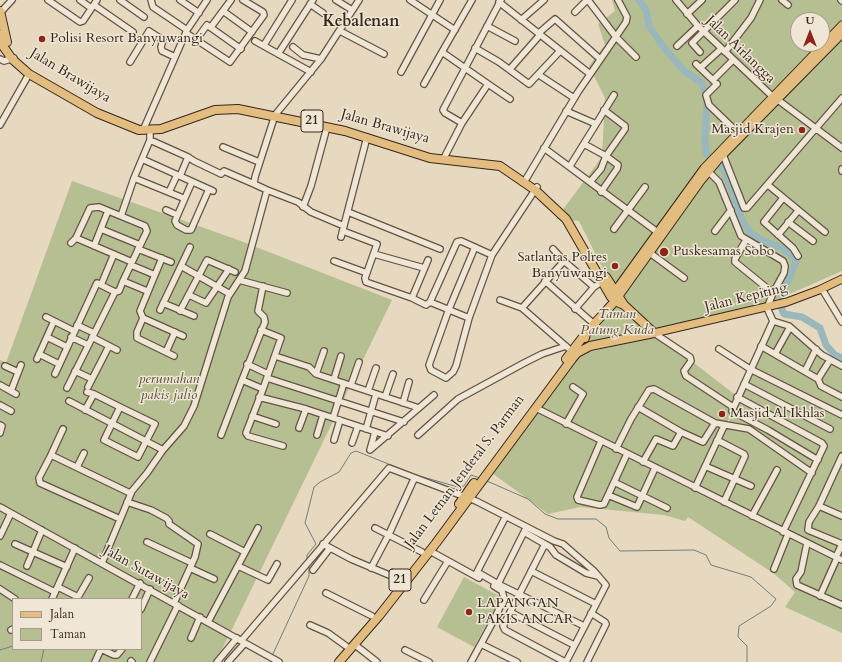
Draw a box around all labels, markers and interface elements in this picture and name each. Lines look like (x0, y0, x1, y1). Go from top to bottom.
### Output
district label: Kebalenan (322, 12, 400, 32)
north arrow (790, 12, 830, 52)
street label: Jalan Airlangga (702, 13, 778, 87)
text: U (806, 13, 814, 28)
place label: Polisi Resort Banyuwangi (50, 31, 203, 47)
marker: Polisi Resort Banyuwangi (37, 34, 47, 44)
street label: Jalan Brawijaya (27, 45, 113, 107)
street label: Jalan Brawijaya (339, 106, 431, 148)
road number: 21 (301, 110, 323, 132)
place label: Masjid Krajen (711, 122, 794, 138)
marker: Masjid Krajen (797, 125, 807, 135)
place label: Puskesamas Sobo (673, 244, 774, 260)
marker: Puskesamas Sobo (658, 246, 670, 258)
place label: Satlantas Polres Banyuwangi (517, 250, 607, 282)
marker: Satlantas Polres Banyuwangi (610, 261, 620, 271)
street label: Jalan Kepiting (703, 280, 789, 316)
park label: Taman Patung Kuda (580, 307, 654, 340)
park label: perumahan pakis jalio (139, 372, 199, 404)
street label: Jalan Letnan Jenderal S. Parman (402, 392, 528, 552)
place label: Masjid Al Ikhlas (730, 406, 825, 422)
marker: Masjid Al Ikhlas (717, 409, 727, 419)
street label: Jalan Sutawijaya (100, 542, 192, 604)
road number: 21 (389, 569, 411, 591)
place label: LAPANGAN PAKIS ANCAR (477, 596, 573, 628)
legend (12, 598, 142, 650)
text: Jalan (50, 606, 74, 622)
marker: LAPANGAN PAKIS ANCAR (464, 607, 474, 617)
text: Taman (50, 626, 86, 642)

